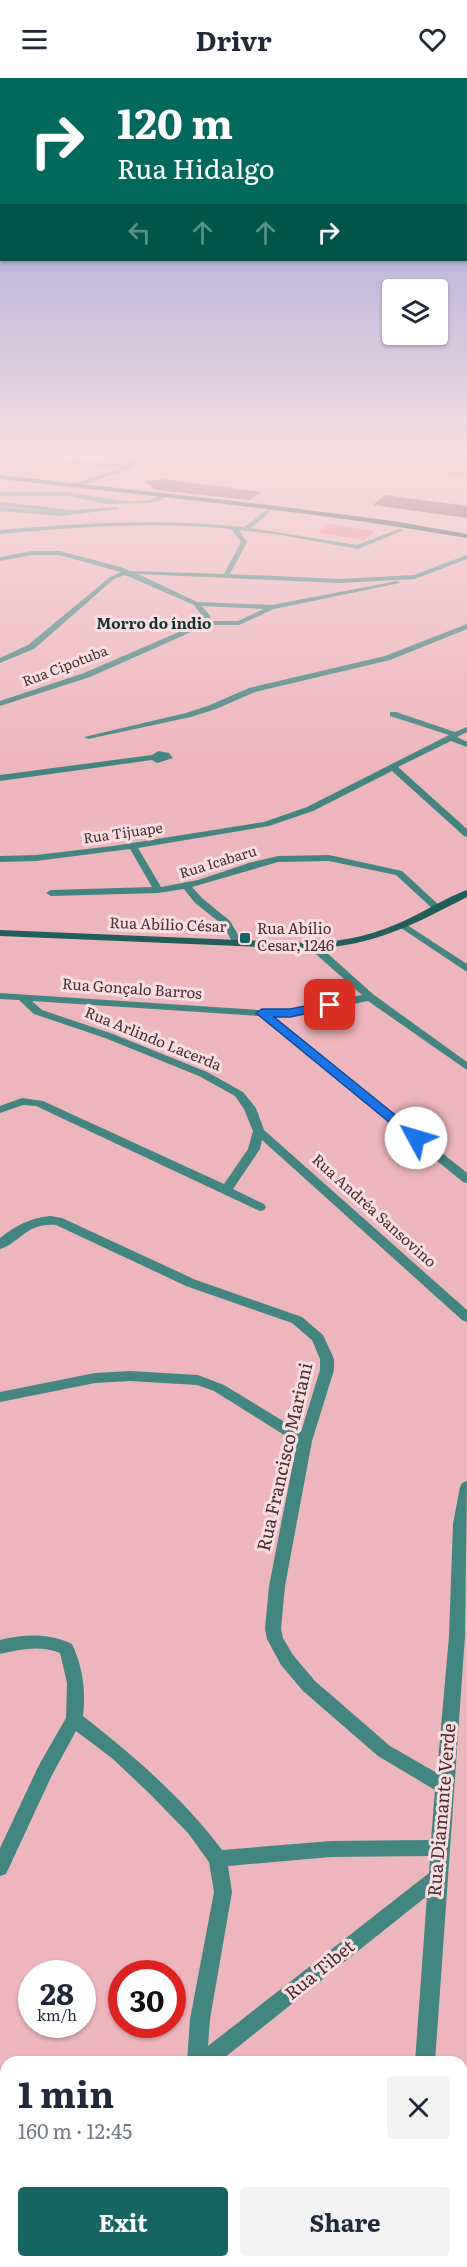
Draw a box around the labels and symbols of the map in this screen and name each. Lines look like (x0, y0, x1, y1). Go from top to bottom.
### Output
district label: Morro do índio (97, 611, 211, 634)
street label: Rua Cipotuba (19, 639, 111, 691)
street label: Rua Tijuape (82, 817, 164, 847)
street label: Rua Icabaru (177, 840, 259, 882)
street label: Rua Abílio César (109, 910, 227, 937)
place label: Rua Abílio Cesar, 1246 (257, 916, 334, 956)
marker: Rua Abílio Cesar, 1246 (238, 931, 252, 945)
street label: Rua Gonçalo Barros (61, 971, 203, 1004)
pin (304, 979, 355, 1030)
street label: Rua Arlindo Lacerda (82, 1000, 226, 1076)
position arrow (384, 1106, 448, 1170)
street label: Rua Andréa Sansovino (308, 1148, 443, 1272)
street label: Rua Francisco Mariani (249, 1360, 318, 1554)
street label: Rua Diamante Verde (419, 1722, 462, 1898)
street label: Rua Tibet (278, 1932, 360, 2005)
speed limit sign: 30 (108, 1960, 186, 2038)

